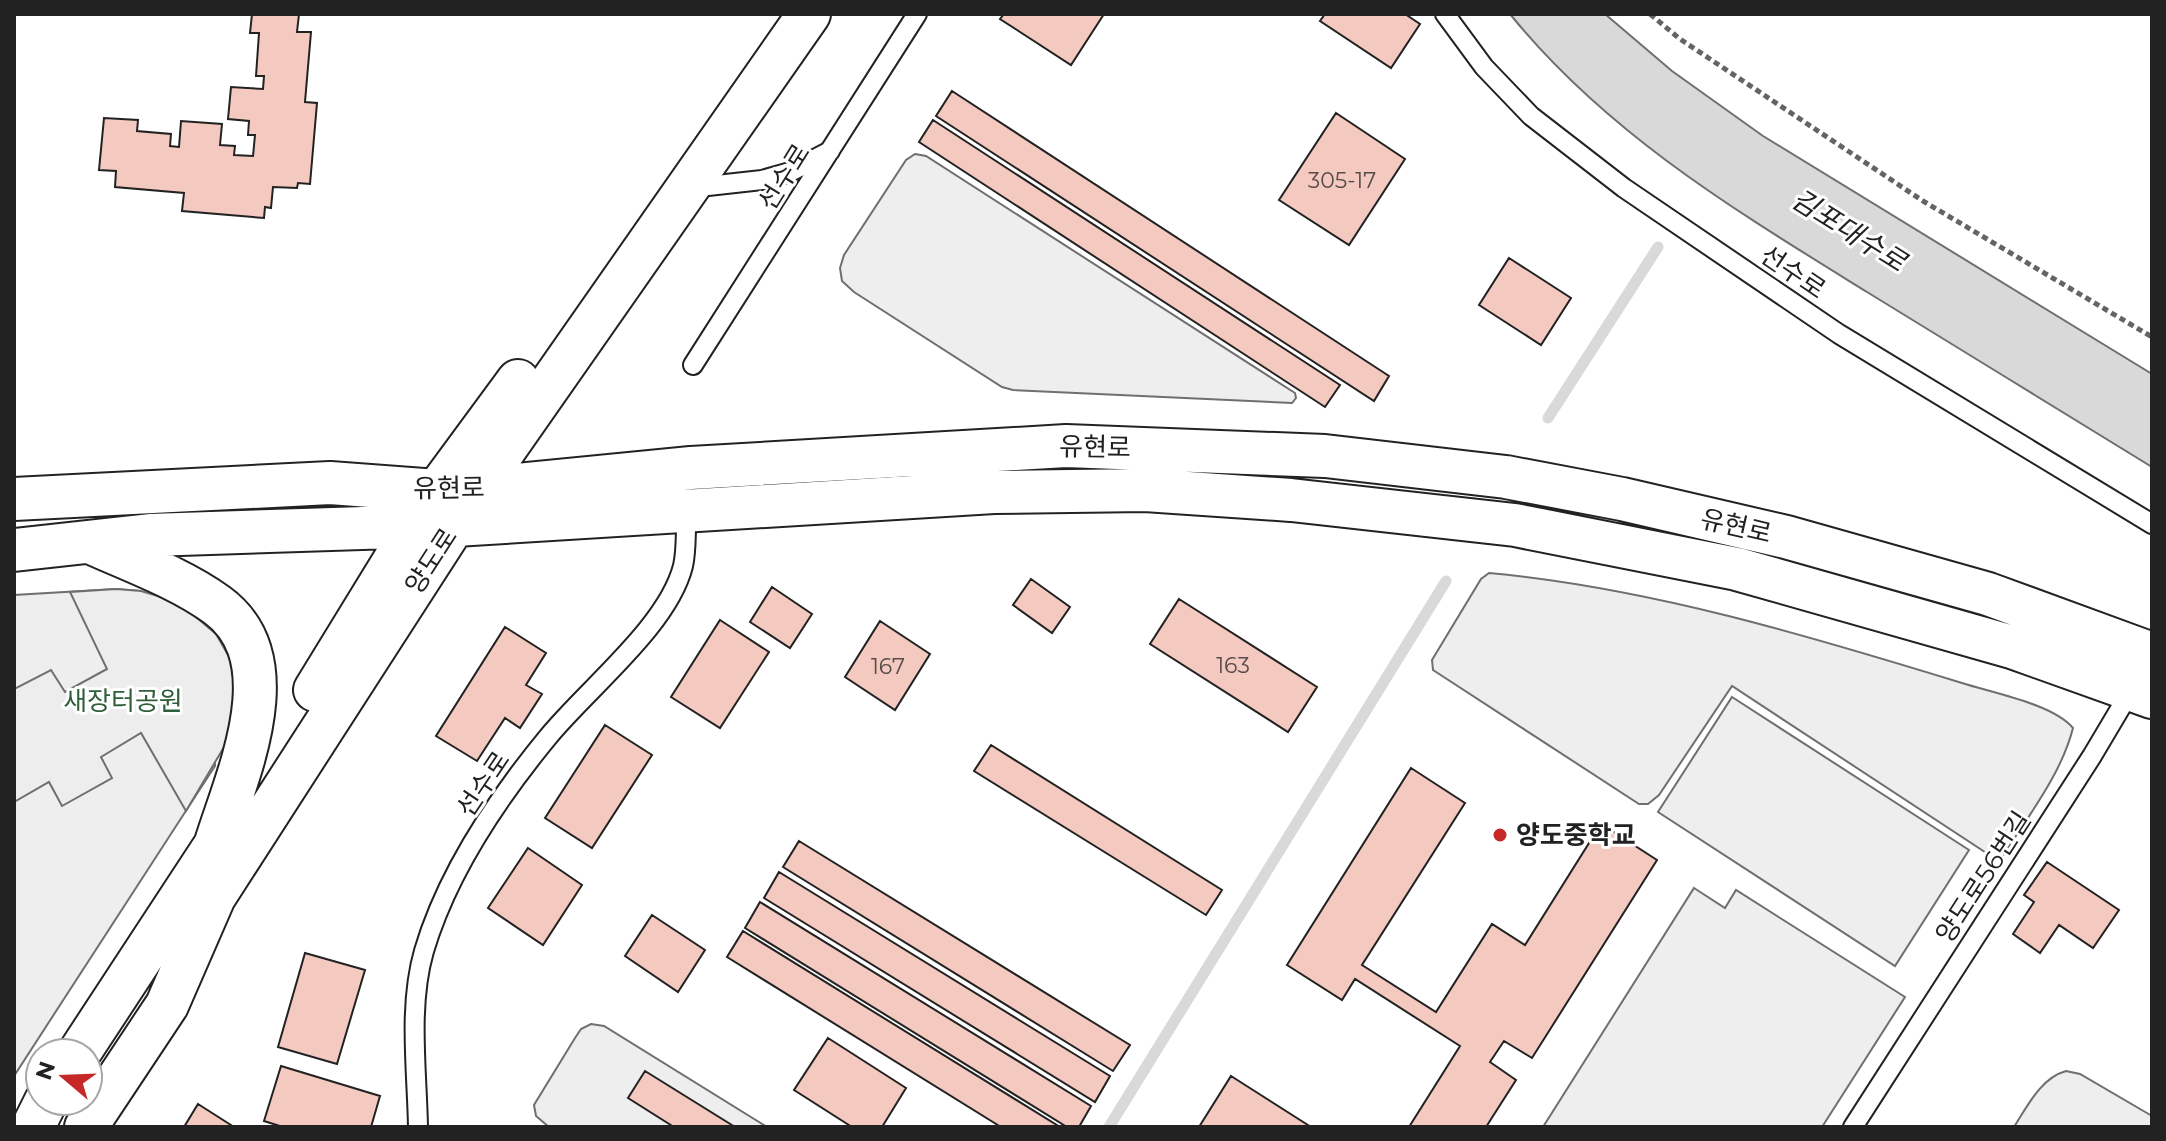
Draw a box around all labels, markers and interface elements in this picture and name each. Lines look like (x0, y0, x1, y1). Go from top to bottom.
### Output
street label: 선수로 (751, 138, 817, 216)
house number: 305-17 (1308, 167, 1376, 194)
water label: 김포대수로 (1785, 181, 1914, 279)
street label: 선수로 (1754, 239, 1832, 305)
street label: 유현로 (1059, 430, 1131, 464)
street label: 유현로 (413, 471, 485, 505)
street label: 유현로 (1697, 502, 1775, 550)
street label: 양도로 (398, 522, 464, 600)
house number: 163 (1216, 652, 1250, 679)
house number: 167 (871, 653, 905, 680)
park label: 새장터공원 (63, 685, 183, 717)
street label: 선수로 (450, 745, 516, 823)
street label: 양도로56번길 (1929, 805, 2037, 949)
place label: 양도중학교 (1516, 819, 1636, 851)
marker: 양도중학교 (1491, 826, 1509, 844)
north arrow (24, 1037, 104, 1117)
text: N (30, 1058, 61, 1083)

